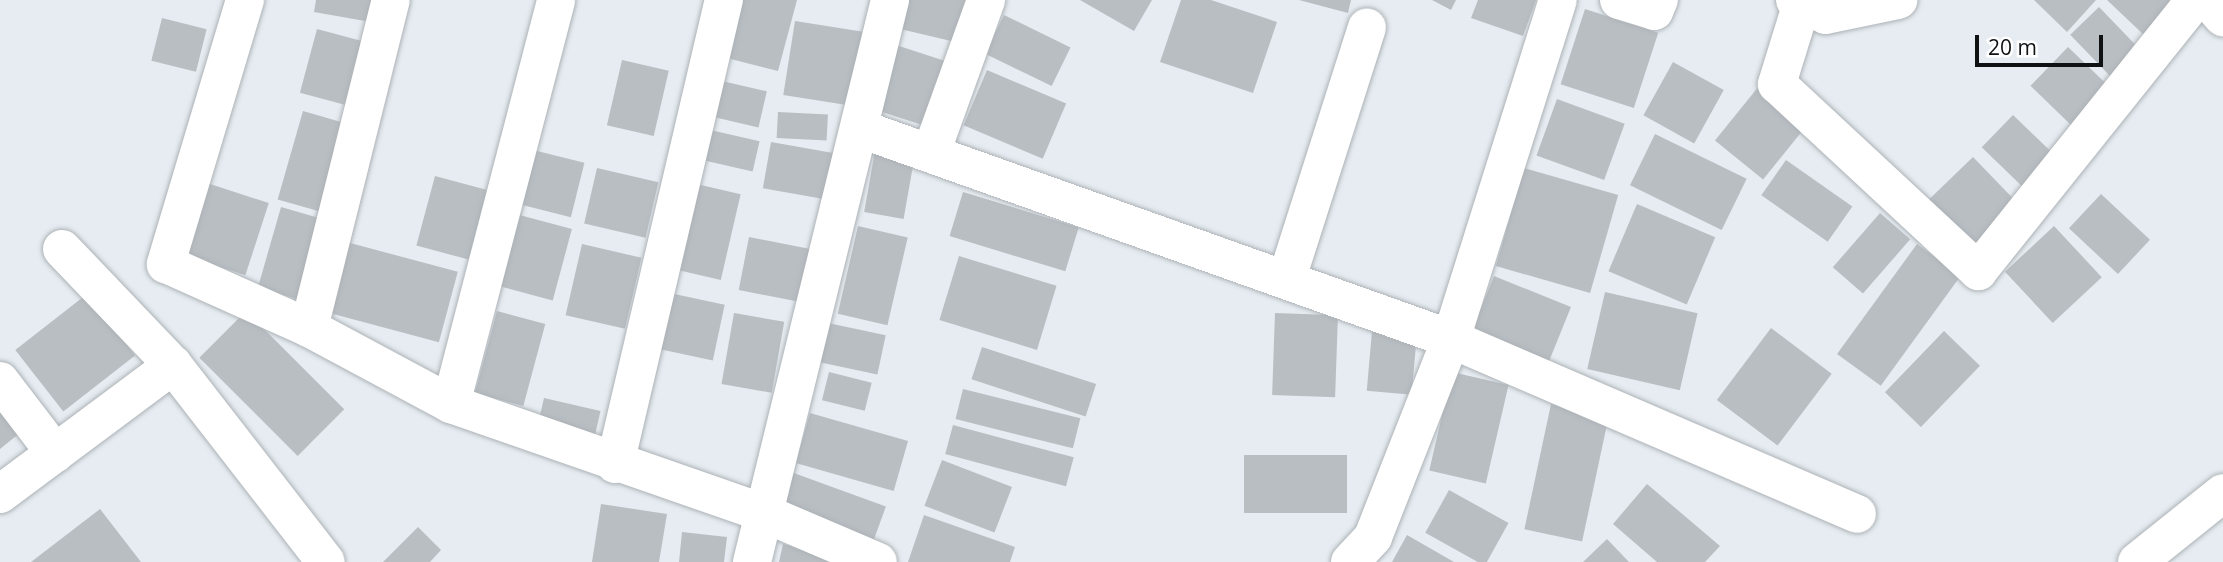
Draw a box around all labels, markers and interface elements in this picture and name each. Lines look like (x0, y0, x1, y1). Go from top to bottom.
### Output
scale bar (1978, 21, 2106, 65)
text: 20 m (1988, 33, 2037, 61)

